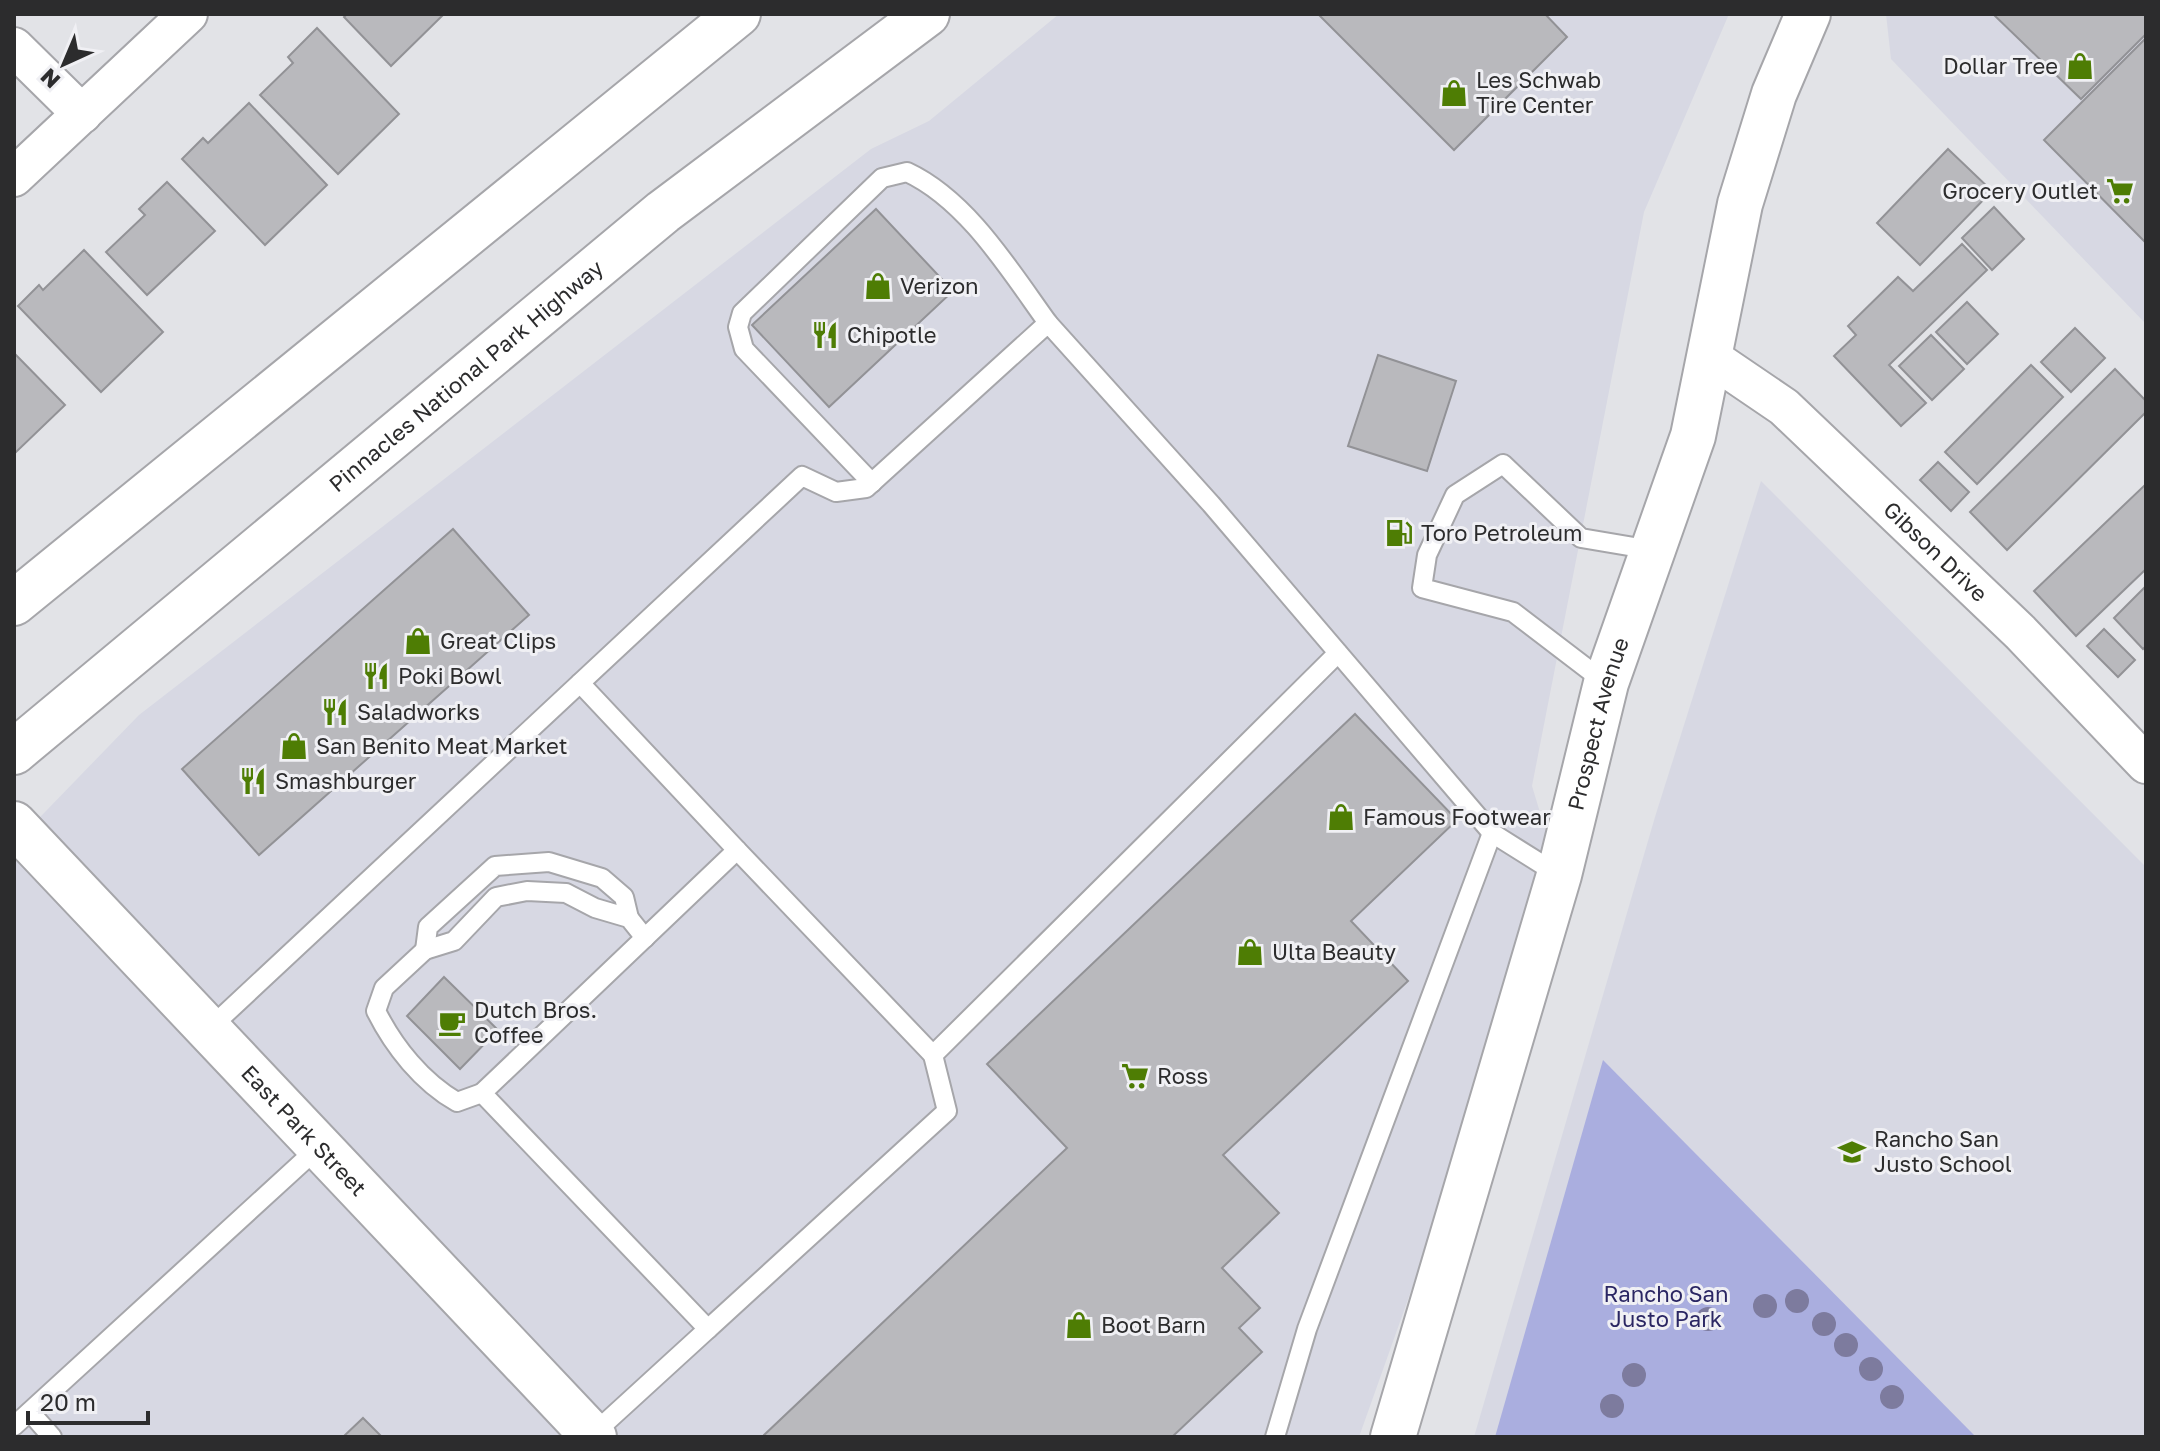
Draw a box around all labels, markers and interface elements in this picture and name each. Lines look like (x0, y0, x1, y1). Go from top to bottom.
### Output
north arrow (24, 24, 104, 104)
shop icon: Dollar Tree (2065, 51, 2095, 81)
place label: Dollar Tree (1943, 52, 2058, 79)
text: N (34, 63, 65, 94)
place label: Les Schwab Tire Center (1476, 66, 1601, 118)
shop icon: Les Schwab Tire Center (1439, 78, 1469, 108)
supermarket icon: Grocery Outlet (2105, 176, 2135, 206)
place label: Grocery Outlet (1942, 177, 2098, 204)
street label: Pinnacles National Park Highway (323, 254, 608, 497)
shop icon: Verizon (863, 271, 893, 301)
place label: Verizon (900, 272, 979, 299)
restaurant icon: Chipotle (810, 320, 840, 350)
place label: Chipotle (847, 321, 937, 348)
street label: Gibson Drive (1878, 495, 1993, 607)
fuel station icon: Toro Petroleum (1384, 518, 1414, 548)
place label: Toro Petroleum (1421, 519, 1583, 546)
shop icon: Great Clips (403, 626, 433, 656)
place label: Great Clips (440, 627, 556, 654)
street label: Prospect Avenue (1561, 634, 1634, 813)
restaurant icon: Poki Bowl (361, 661, 391, 691)
place label: Poki Bowl (398, 662, 502, 689)
restaurant icon: Saladworks (320, 697, 350, 727)
place label: Saladworks (357, 698, 480, 725)
shop icon: San Benito Meat Market (279, 731, 309, 761)
place label: San Benito Meat Market (316, 732, 568, 759)
restaurant icon: Smashburger (238, 766, 268, 796)
place label: Smashburger (275, 767, 417, 794)
shop icon: Famous Footwear (1326, 802, 1356, 832)
place label: Famous Footwear (1363, 803, 1551, 830)
shop icon: Ulta Beauty (1235, 937, 1265, 967)
place label: Ulta Beauty (1272, 938, 1396, 965)
place label: Dutch Bros. Coffee (474, 996, 597, 1048)
cafe icon: Dutch Bros. Coffee (437, 1008, 467, 1038)
street label: East Park Street (236, 1059, 373, 1201)
supermarket icon: Ross (1120, 1061, 1150, 1091)
place label: Ross (1157, 1062, 1208, 1089)
place label: Rancho San Justo School (1874, 1125, 2012, 1177)
school or university icon: Rancho San Justo School (1837, 1137, 1867, 1167)
park label: Rancho San Justo Park (1604, 1280, 1728, 1332)
shop icon: Boot Barn (1064, 1310, 1094, 1340)
place label: Boot Barn (1101, 1311, 1206, 1338)
scale bar (28, 1375, 148, 1425)
text: 20 m (40, 1387, 96, 1416)

